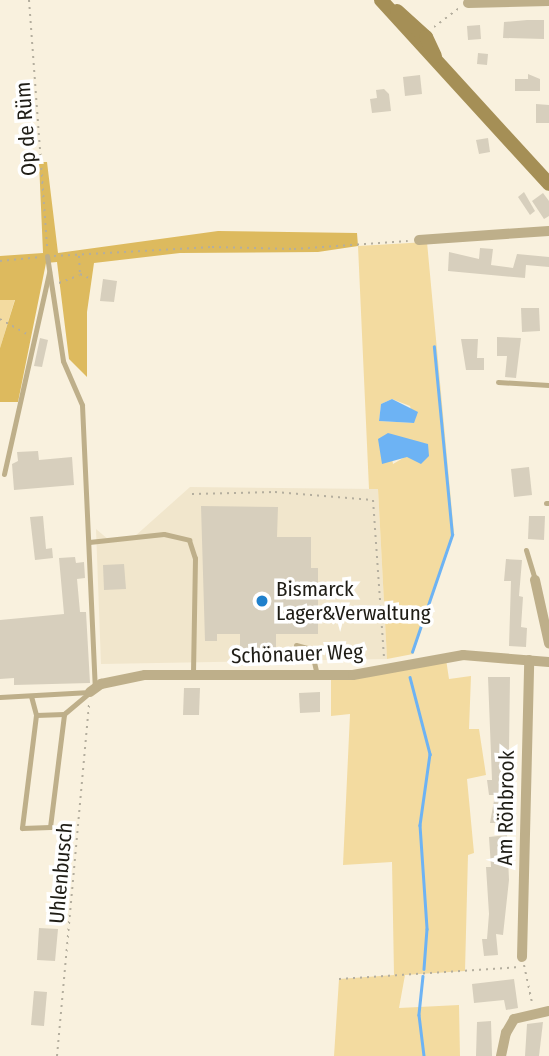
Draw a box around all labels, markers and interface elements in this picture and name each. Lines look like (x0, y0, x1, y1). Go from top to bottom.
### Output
street label: Op de Rüm (10, 81, 42, 177)
place label: Bismarck Lager&Verwaltung (276, 576, 431, 626)
marker: Bismarck Lager&Verwaltung (254, 593, 270, 609)
street label: Schönauer Weg (230, 639, 364, 669)
street label: Am Röhbrook (492, 750, 520, 866)
street label: Uhlenbusch (44, 821, 78, 925)

